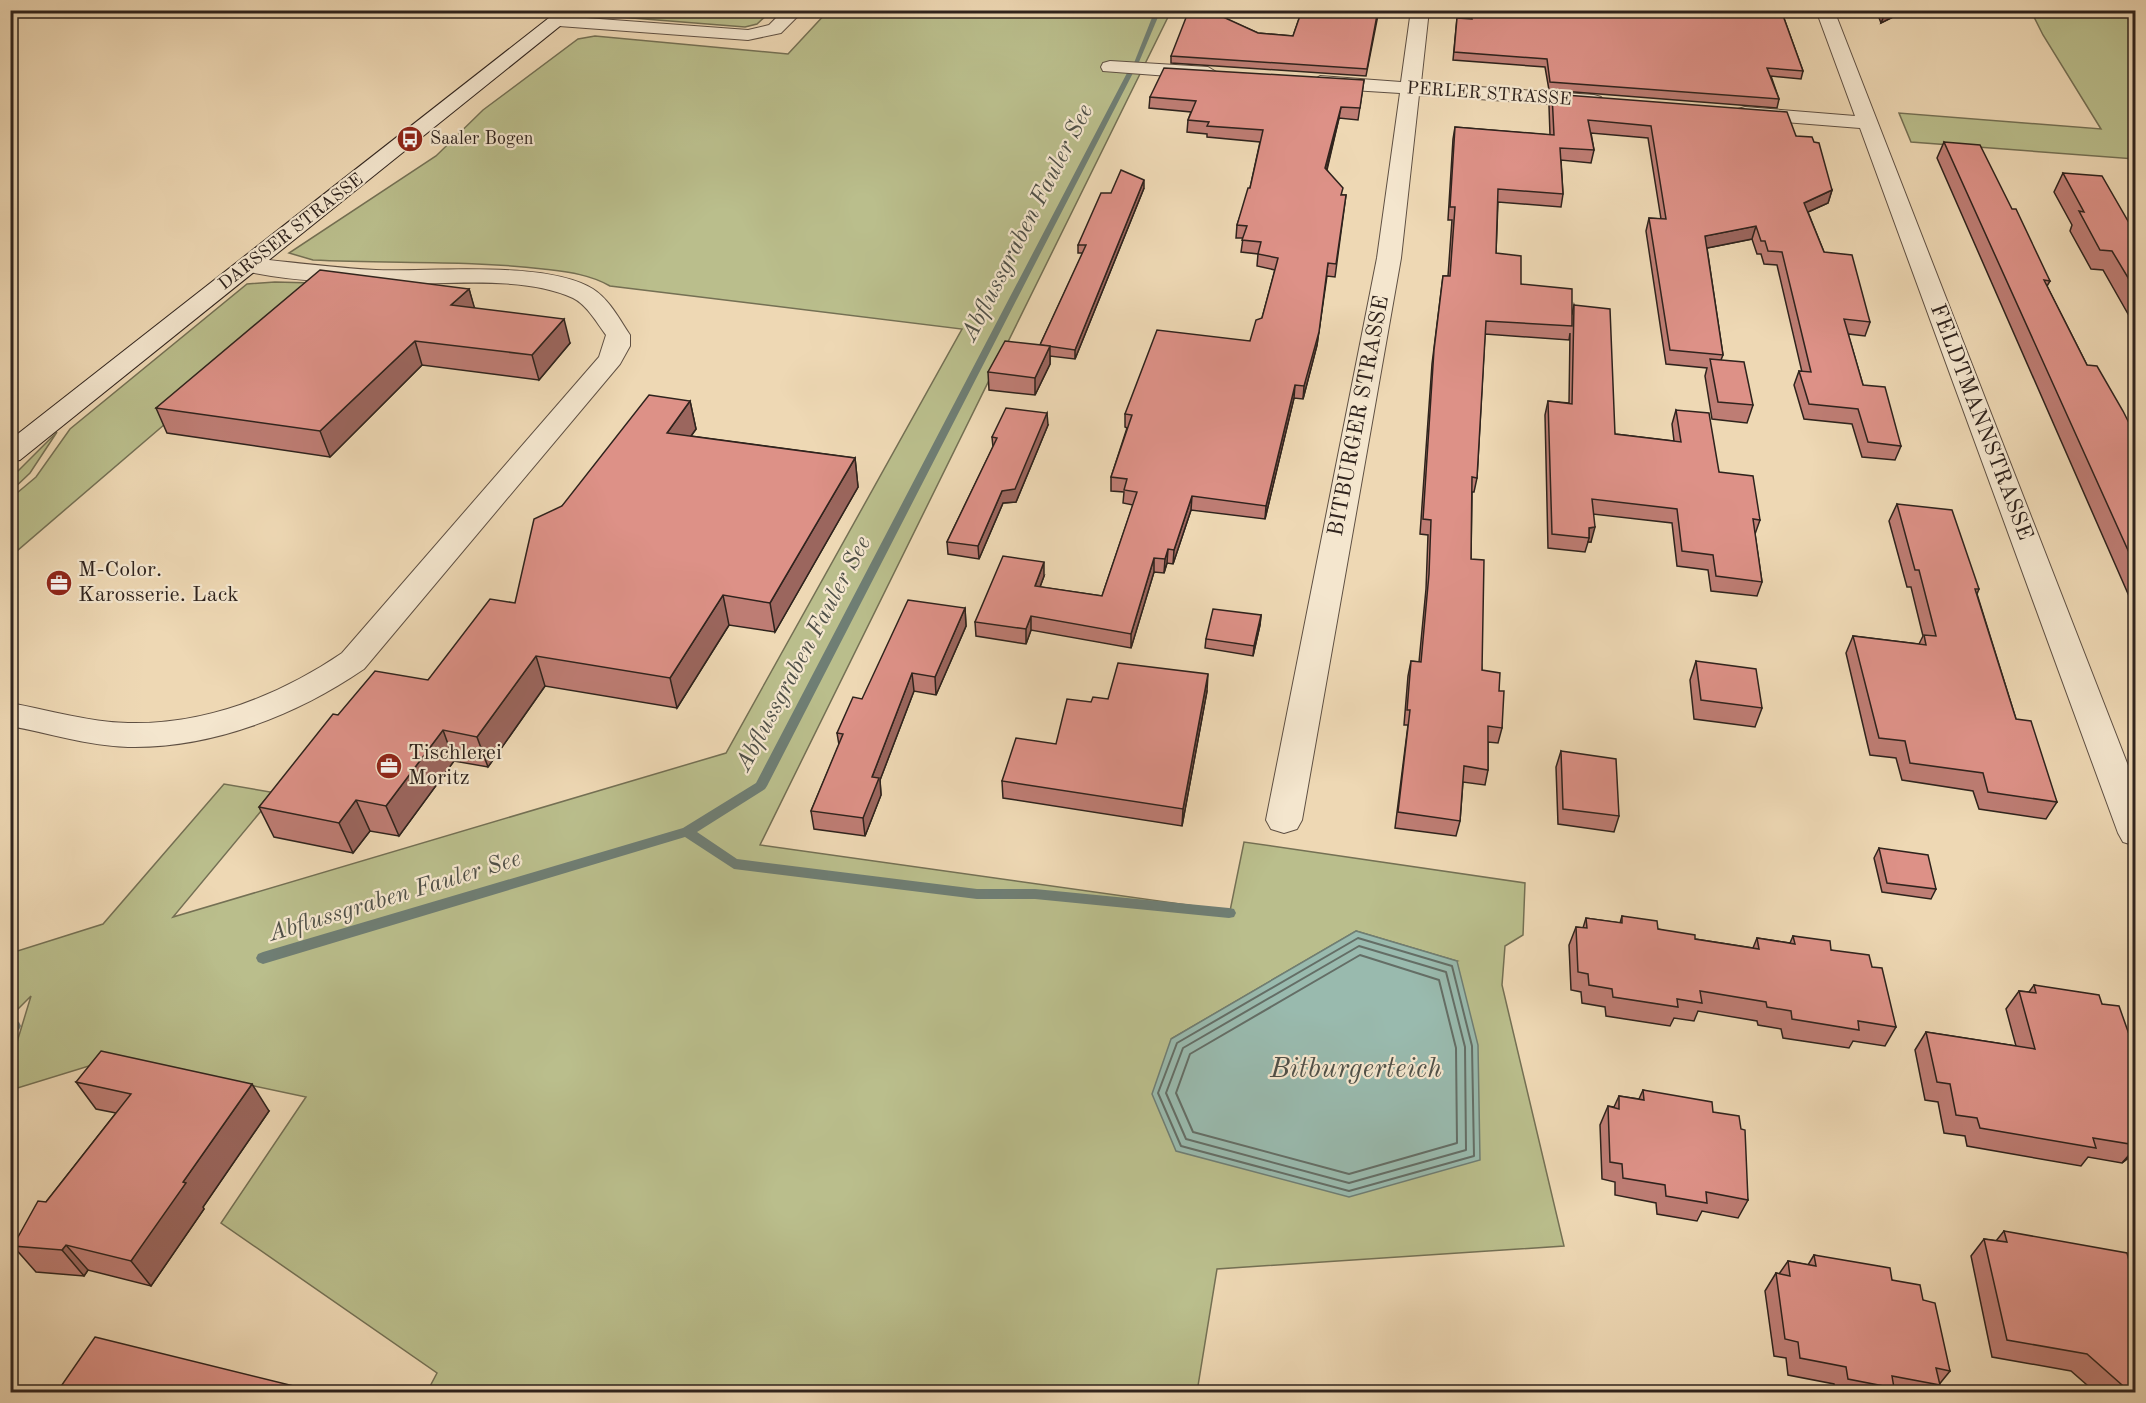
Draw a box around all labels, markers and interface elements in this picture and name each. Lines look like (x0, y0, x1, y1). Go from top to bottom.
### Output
street label: PERLER STRASSE (1406, 79, 1572, 109)
water label: Abflussgraben Fauler See (957, 101, 1098, 347)
bus stop icon: Saaler Bogen (395, 124, 425, 154)
place label: Saaler Bogen (430, 130, 534, 148)
street label: DARSSER STRASSE (215, 170, 367, 294)
street label: BITBURGER STRASSE (1325, 294, 1393, 538)
street label: FELDTMANNSTRASSE (1926, 301, 2036, 543)
water label: Abflussgraben Fauler See (731, 532, 876, 777)
place label: M-Color. Karosserie. Lack (78, 559, 239, 606)
office icon: M-Color. Karosserie. Lack (44, 568, 74, 598)
place label: Tischlerei Moritz (408, 742, 502, 789)
office icon: Tischlerei Moritz (374, 751, 404, 781)
water label: Abflussgraben Fauler See (264, 847, 524, 947)
water label: Bitburgerteich (1269, 1056, 1442, 1084)

